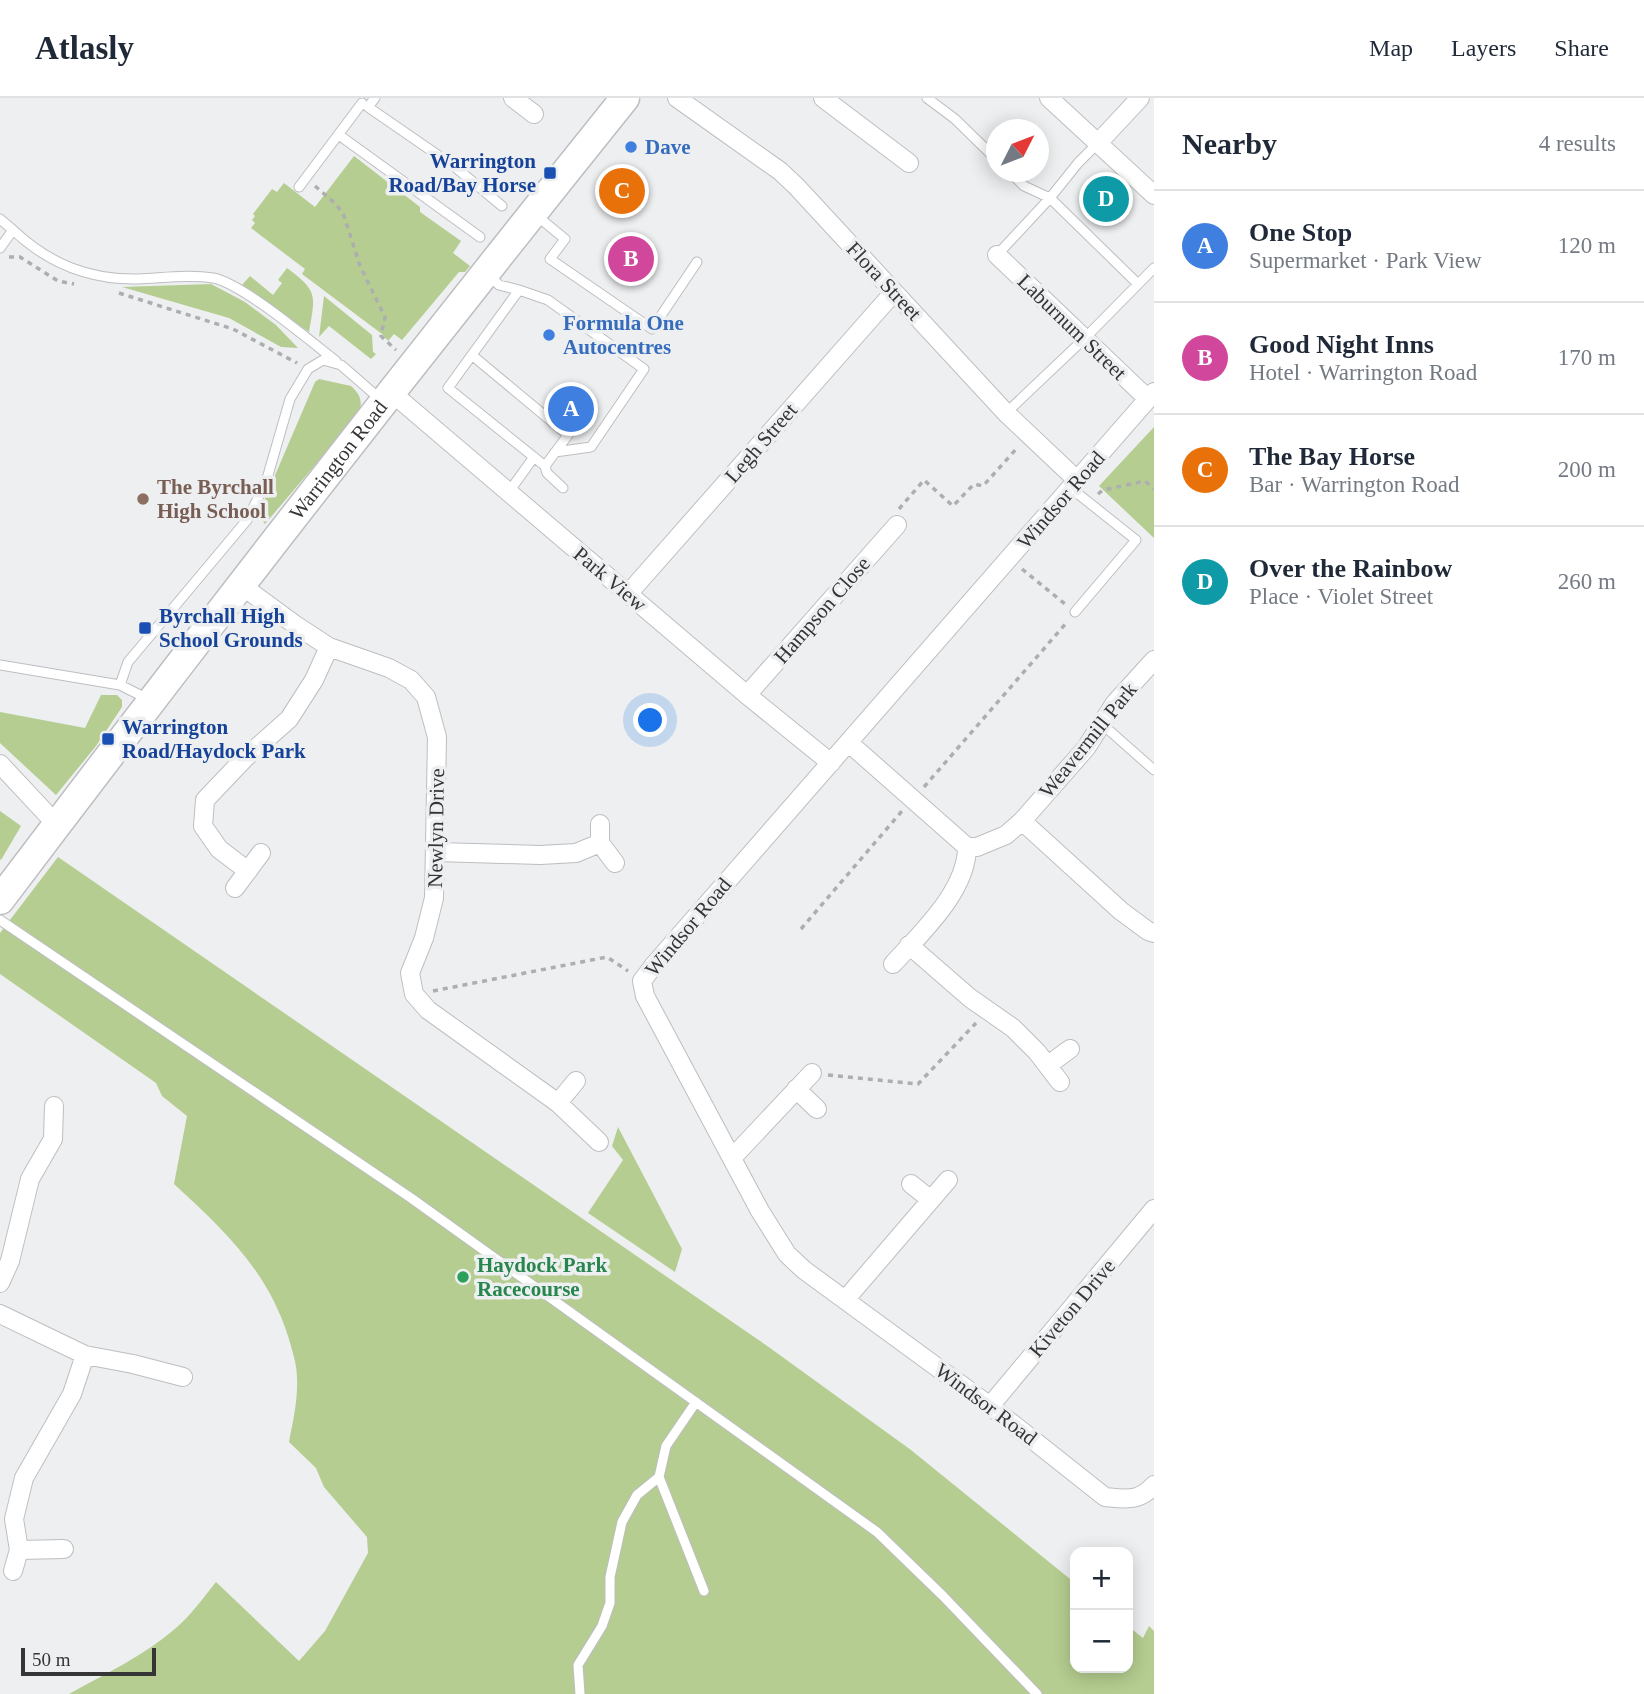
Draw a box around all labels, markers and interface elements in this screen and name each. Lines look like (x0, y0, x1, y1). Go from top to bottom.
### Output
text: Atlasly (35, 30, 134, 66)
text: Map (1369, 35, 1413, 61)
text: Layers (1451, 35, 1516, 61)
text: Share (1554, 35, 1609, 61)
north arrow (986, 119, 1049, 182)
text: Nearby (1182, 127, 1277, 160)
text: 4 results (1539, 131, 1616, 156)
place label: Dave (645, 135, 691, 159)
marker: Dave (623, 139, 639, 155)
place label: Warrington Road/Bay Horse (388, 149, 536, 197)
marker: Warrington Road/Bay Horse (542, 165, 558, 181)
pin: C (599, 165, 645, 217)
pin: D (1083, 173, 1129, 225)
text: One Stop (1249, 218, 1352, 247)
pin: B (608, 233, 654, 285)
text: A (1197, 233, 1213, 258)
text: 120 m (1558, 233, 1616, 258)
street label: Flora Street (842, 237, 926, 325)
text: Supermarket · Park View (1249, 248, 1482, 273)
street label: Laburnum Street (1013, 269, 1131, 385)
place label: Formula One Autocentres (563, 311, 684, 359)
marker: Formula One Autocentres (541, 327, 557, 343)
text: Good Night Inns (1249, 330, 1434, 359)
text: B (1197, 345, 1213, 370)
text: 170 m (1558, 345, 1616, 370)
text: Hotel · Warrington Road (1249, 360, 1477, 385)
pin: A (548, 383, 594, 435)
street label: Warrington Road (284, 395, 393, 524)
street label: Legh Street (720, 398, 802, 488)
text: The Bay Horse (1249, 442, 1415, 471)
street label: Windsor Road (1012, 446, 1110, 554)
text: C (1197, 457, 1213, 482)
text: 200 m (1558, 457, 1616, 482)
text: Bar · Warrington Road (1249, 472, 1459, 497)
place label: The Byrchall High School (157, 475, 274, 523)
marker: The Byrchall High School (135, 491, 151, 507)
street label: Park View (569, 542, 652, 617)
street label: Hampson Close (769, 552, 875, 668)
text: Over the Rainbow (1249, 554, 1452, 583)
text: D (1197, 569, 1213, 594)
text: 260 m (1558, 569, 1616, 594)
text: Place · Violet Street (1249, 584, 1433, 609)
place label: Byrchall High School Grounds (159, 604, 303, 652)
marker: Byrchall High School Grounds (137, 620, 153, 636)
street label: Weavermill Park (1034, 677, 1142, 802)
your location (633, 703, 667, 737)
place label: Warrington Road/Haydock Park (122, 715, 306, 763)
marker: Warrington Road/Haydock Park (100, 731, 116, 747)
street label: Newlyn Drive (423, 768, 449, 888)
street label: Windsor Road (640, 873, 736, 981)
place label: Haydock Park Racecourse (477, 1253, 607, 1301)
street label: Kiveton Drive (1024, 1254, 1120, 1362)
marker: Haydock Park Racecourse (455, 1269, 471, 1285)
street label: Windsor Road (930, 1358, 1042, 1450)
map controls (1070, 1547, 1133, 1673)
button: + (1070, 1547, 1133, 1610)
button: − (1070, 1610, 1133, 1673)
scale bar (21, 1645, 156, 1677)
text: 50 m (32, 1649, 71, 1670)

